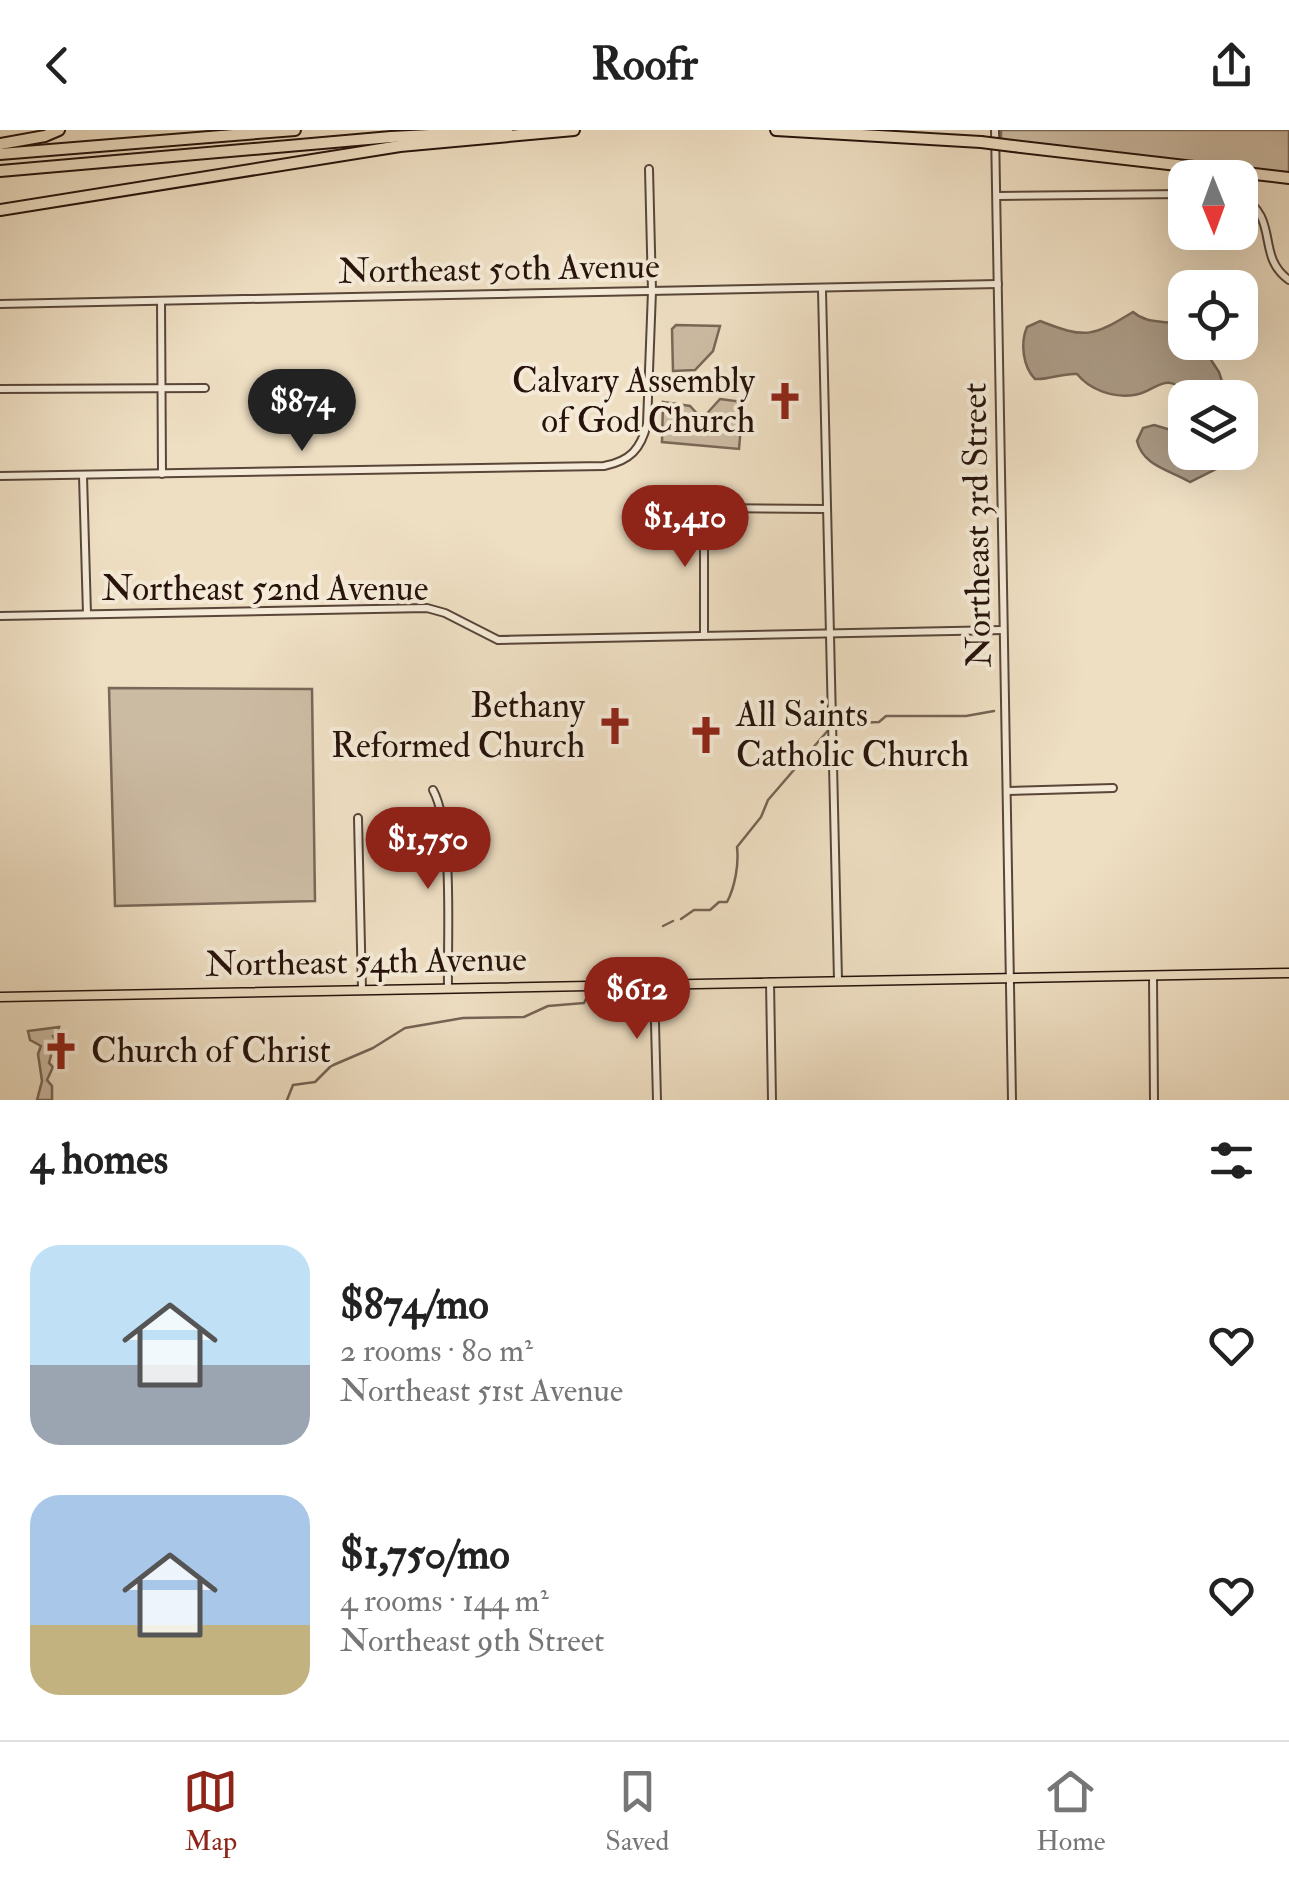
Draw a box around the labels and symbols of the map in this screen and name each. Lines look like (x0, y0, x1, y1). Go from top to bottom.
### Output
north arrow (1168, 160, 1258, 250)
street label: Northeast 50th Avenue (338, 244, 660, 294)
place label: Calvary Assembly of God Church (512, 359, 756, 443)
pin: $874 (243, 369, 361, 454)
church icon: Calvary Assembly of God Church (764, 380, 806, 422)
street label: Northeast 3rd Street (953, 382, 1001, 668)
pin: $1,410 (604, 485, 766, 570)
street label: Northeast 52nd Avenue (102, 567, 428, 611)
place label: Bethany Reformed Church (331, 684, 586, 768)
place label: All Saints Catholic Church (735, 693, 969, 777)
church icon: Bethany Reformed Church (594, 705, 636, 747)
church icon: All Saints Catholic Church (685, 714, 727, 756)
pin: $1,750 (347, 807, 509, 892)
street label: Northeast 54th Avenue (205, 937, 527, 987)
pin: $612 (578, 957, 696, 1042)
place label: Church of Christ (91, 1029, 331, 1073)
church icon: Church of Christ (40, 1030, 82, 1072)

